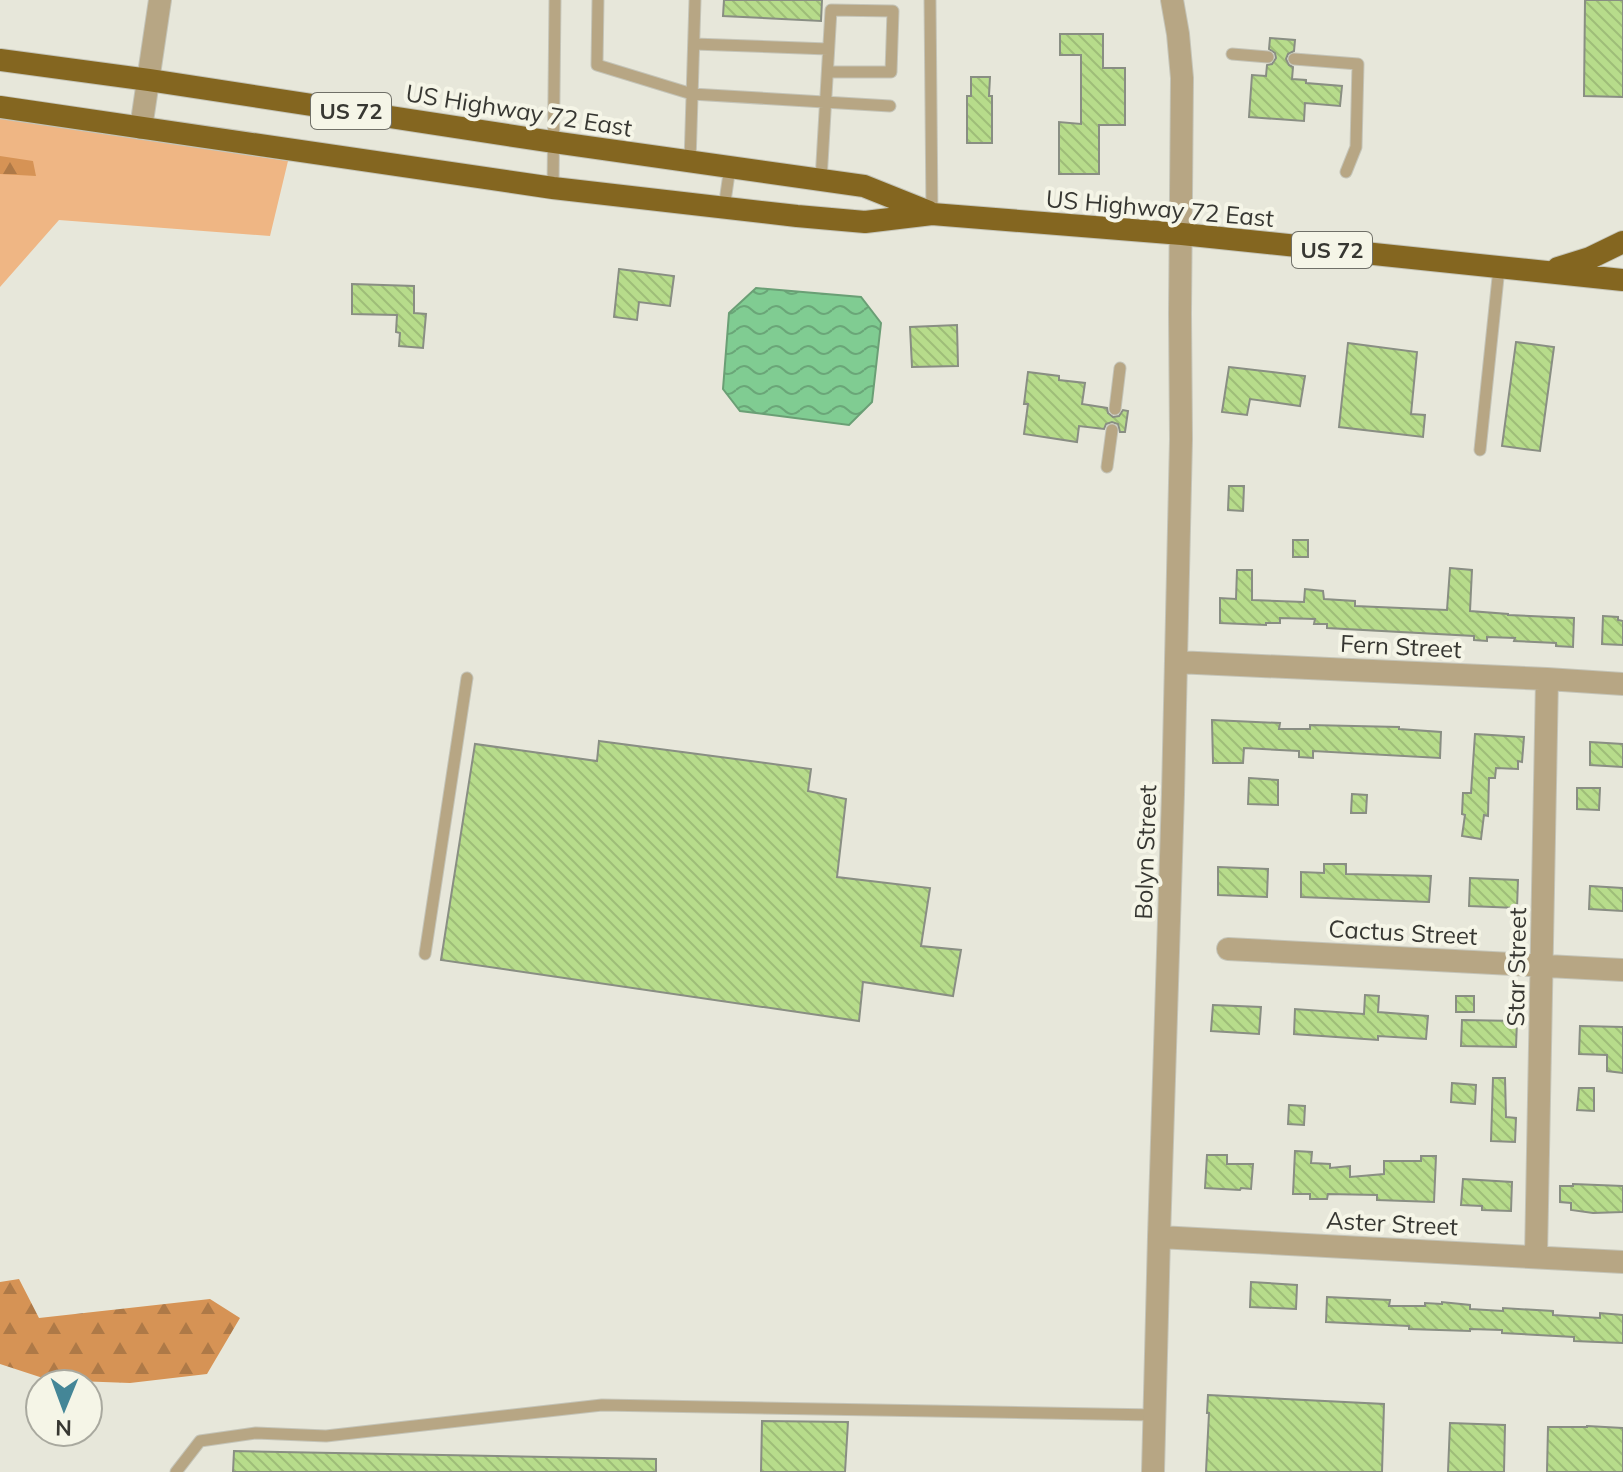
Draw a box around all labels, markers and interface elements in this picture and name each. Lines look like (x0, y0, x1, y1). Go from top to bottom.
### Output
street label: US Highway 72 East (404, 77, 634, 143)
road number: US 72 (311, 93, 391, 129)
street label: US Highway 72 East (1045, 183, 1275, 233)
road number: US 72 (1292, 232, 1372, 268)
street label: Fern Street (1340, 628, 1462, 664)
street label: Bolyn Street (1128, 784, 1162, 920)
street label: Star Street (1500, 907, 1532, 1027)
street label: Cactus Street (1328, 913, 1478, 951)
street label: Aster Street (1325, 1205, 1459, 1241)
north arrow (24, 1368, 104, 1448)
text: N (55, 1414, 72, 1442)

